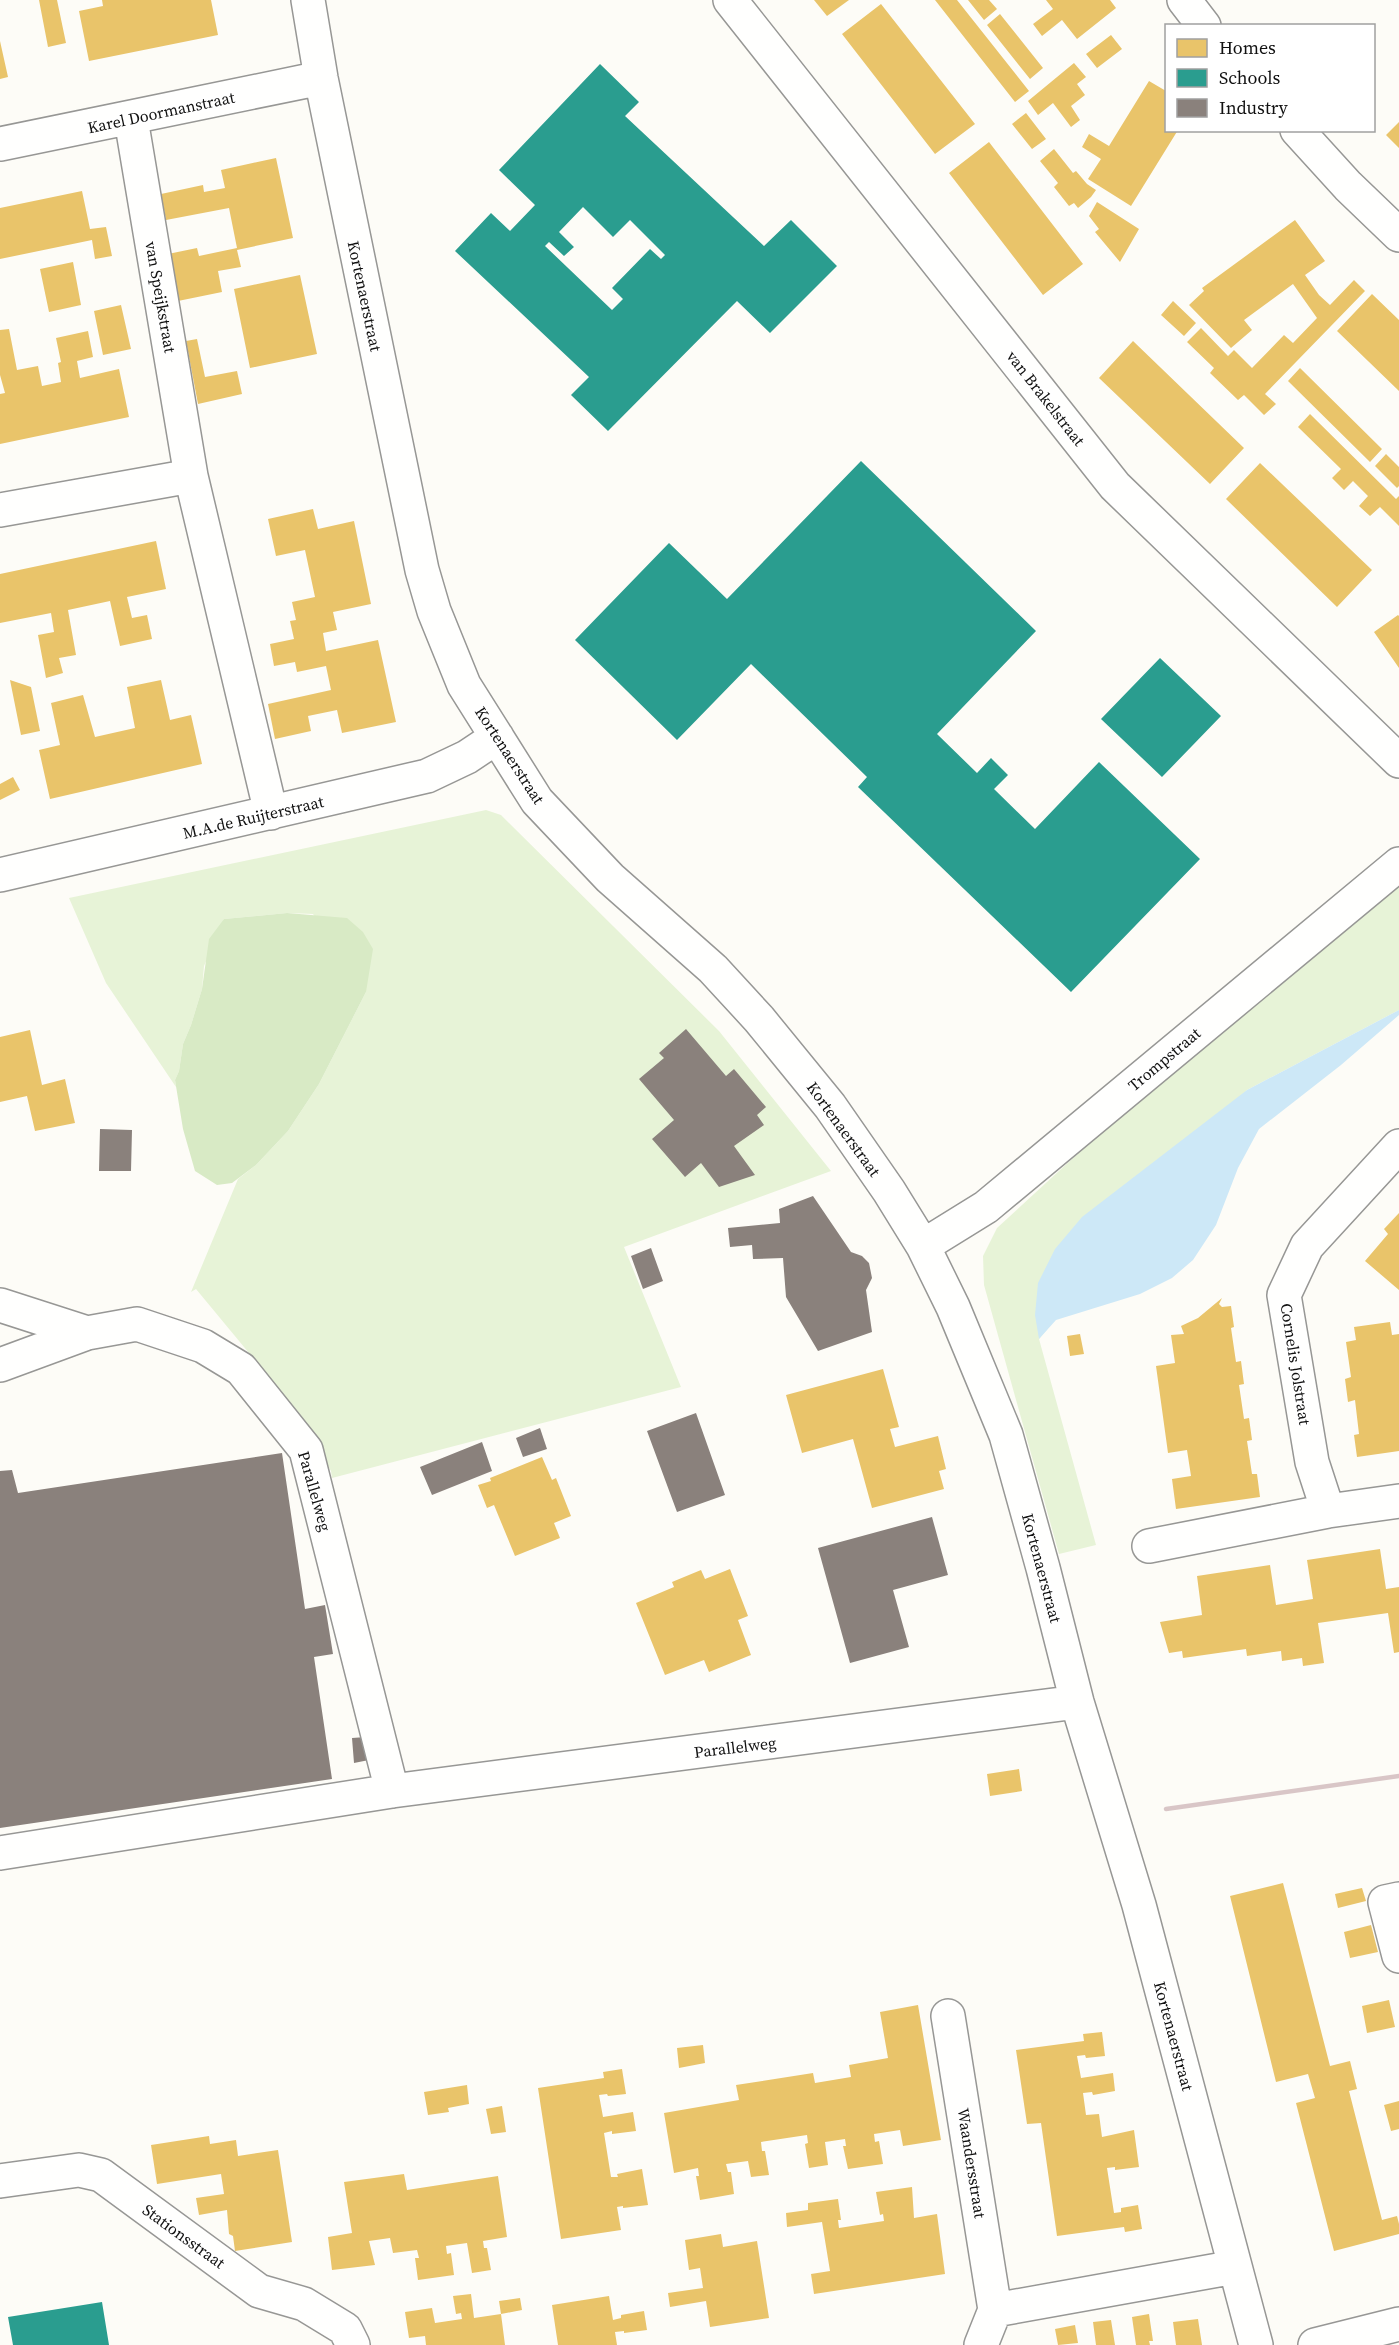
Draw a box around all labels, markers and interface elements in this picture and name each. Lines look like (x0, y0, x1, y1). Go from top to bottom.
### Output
legend (1165, 24, 1375, 132)
text: Homes (1219, 35, 1276, 60)
text: Schools (1219, 65, 1281, 90)
street label: Karel Doormanstraat (85, 86, 237, 138)
text: Industry (1219, 95, 1289, 120)
street label: Kortenaerstraat (343, 239, 388, 354)
street label: van Speijkstraat (140, 240, 182, 355)
street label: van Brakelstraat (1002, 346, 1091, 451)
street label: Kortenaerstraat (470, 702, 550, 809)
street label: M.A.de Ruijterstraat (180, 790, 326, 844)
street label: Trompstraat (1123, 1022, 1206, 1096)
street label: Kortenaerstraat (802, 1077, 886, 1182)
street label: Cornelis Jolstraat (1276, 1302, 1317, 1427)
street label: Parallelweg (293, 1448, 337, 1534)
street label: Kortenaerstraat (1017, 1511, 1067, 1626)
street label: Parallelweg (693, 1731, 777, 1763)
street label: Kortenaerstraat (1149, 1979, 1199, 2094)
street label: Waandersstraat (952, 2106, 992, 2220)
street label: Stationsstraat (138, 2199, 230, 2274)

